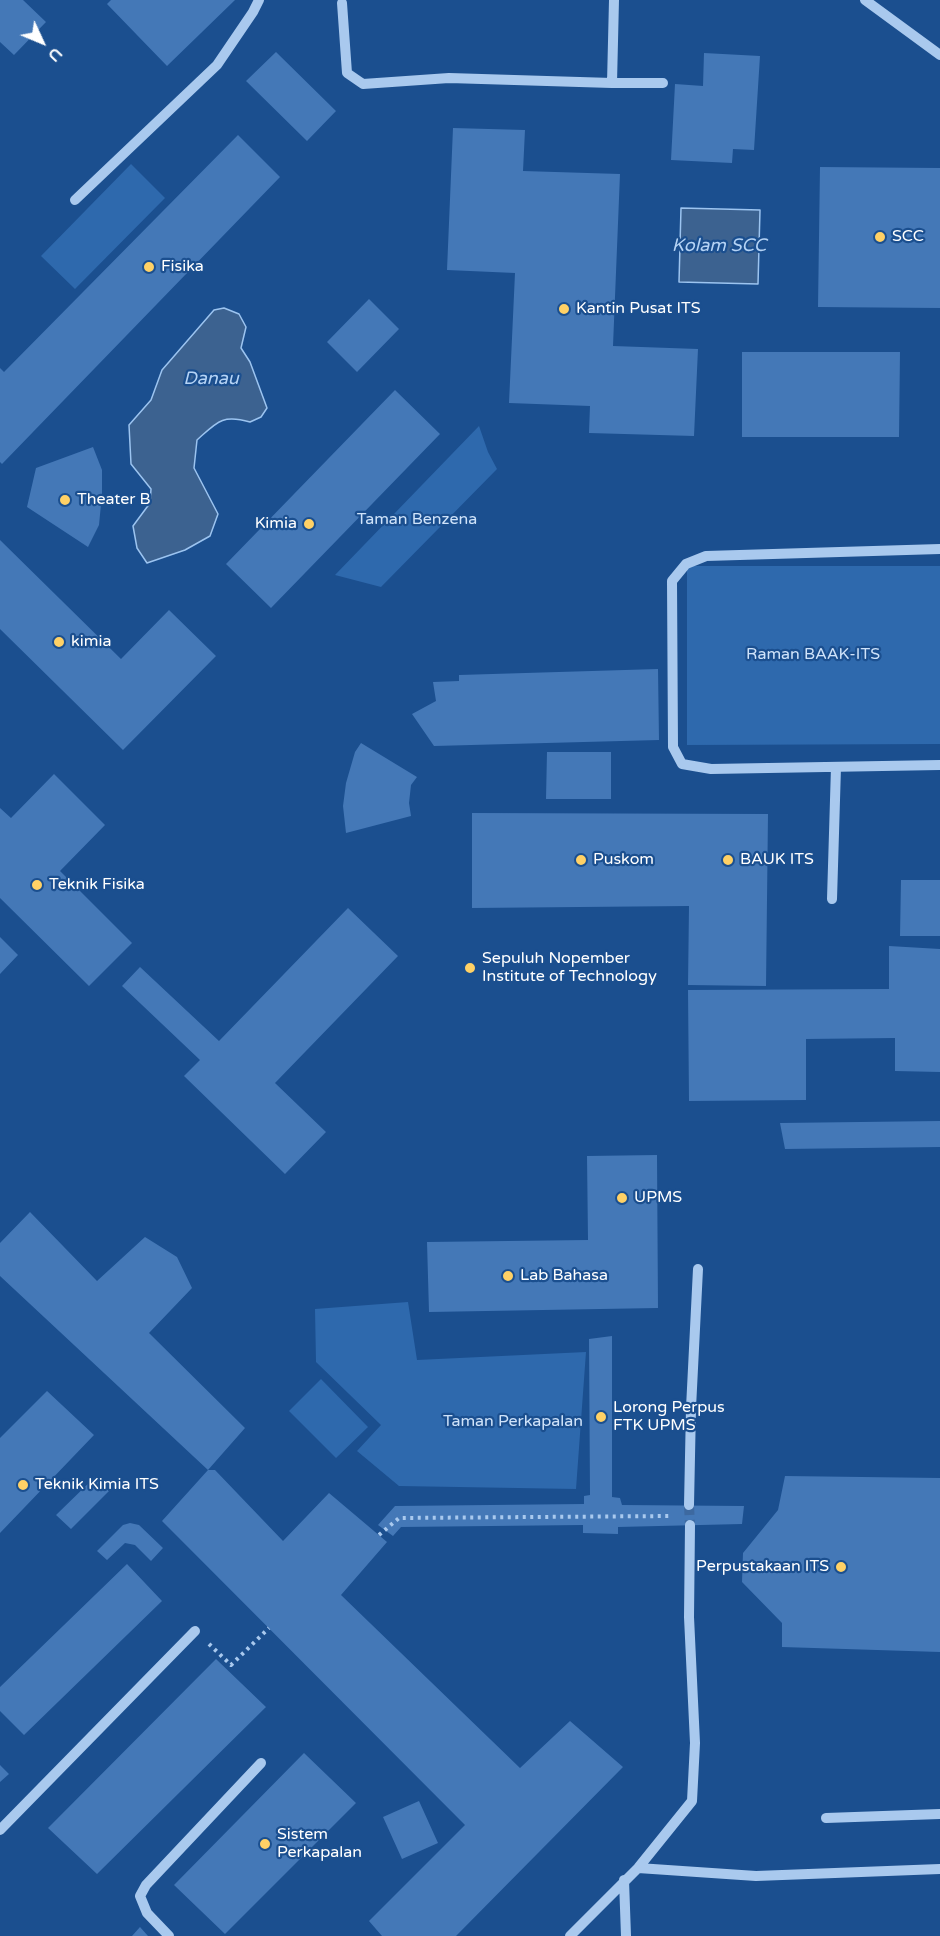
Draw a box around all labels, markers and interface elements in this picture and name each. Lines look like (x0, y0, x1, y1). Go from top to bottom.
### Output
north arrow (12, 12, 72, 72)
text: U (44, 43, 66, 66)
place label: SCC (892, 227, 924, 247)
marker: SCC (873, 230, 887, 244)
water label: Kolam SCC (672, 235, 766, 257)
place label: Fisika (161, 257, 204, 277)
marker: Fisika (142, 260, 156, 274)
place label: Kantin Pusat ITS (576, 299, 701, 319)
marker: Kantin Pusat ITS (557, 302, 571, 316)
water label: Danau (183, 368, 239, 390)
place label: Theater B (77, 490, 151, 510)
marker: Theater B (58, 493, 72, 507)
park label: Taman Benzena (357, 510, 477, 530)
place label: Kimia (255, 514, 297, 534)
marker: Kimia (302, 517, 316, 531)
place label: kimia (71, 632, 111, 652)
marker: kimia (52, 635, 66, 649)
park label: Raman BAAK-ITS (746, 645, 880, 665)
place label: Puskom (593, 850, 654, 870)
place label: BAUK ITS (740, 850, 814, 870)
marker: Puskom (574, 853, 588, 867)
marker: BAUK ITS (721, 853, 735, 867)
place label: Teknik Fisika (49, 875, 145, 895)
marker: Teknik Fisika (30, 878, 44, 892)
place label: Sepuluh Nopember Institute of Technology (482, 949, 657, 987)
marker: Sepuluh Nopember Institute of Technology (463, 961, 477, 975)
place label: UPMS (634, 1188, 682, 1208)
marker: UPMS (615, 1191, 629, 1205)
place label: Lab Bahasa (520, 1266, 608, 1286)
marker: Lab Bahasa (501, 1269, 515, 1283)
place label: Lorong Perpus FTK UPMS (613, 1398, 725, 1436)
marker: Lorong Perpus FTK UPMS (594, 1410, 608, 1424)
park label: Taman Perkapalan (443, 1412, 583, 1432)
place label: Teknik Kimia ITS (35, 1475, 159, 1495)
marker: Teknik Kimia ITS (16, 1478, 30, 1492)
place label: Perpustakaan ITS (696, 1557, 829, 1577)
marker: Perpustakaan ITS (834, 1560, 848, 1574)
place label: Sistem Perkapalan (277, 1825, 362, 1863)
marker: Sistem Perkapalan (258, 1837, 272, 1851)

